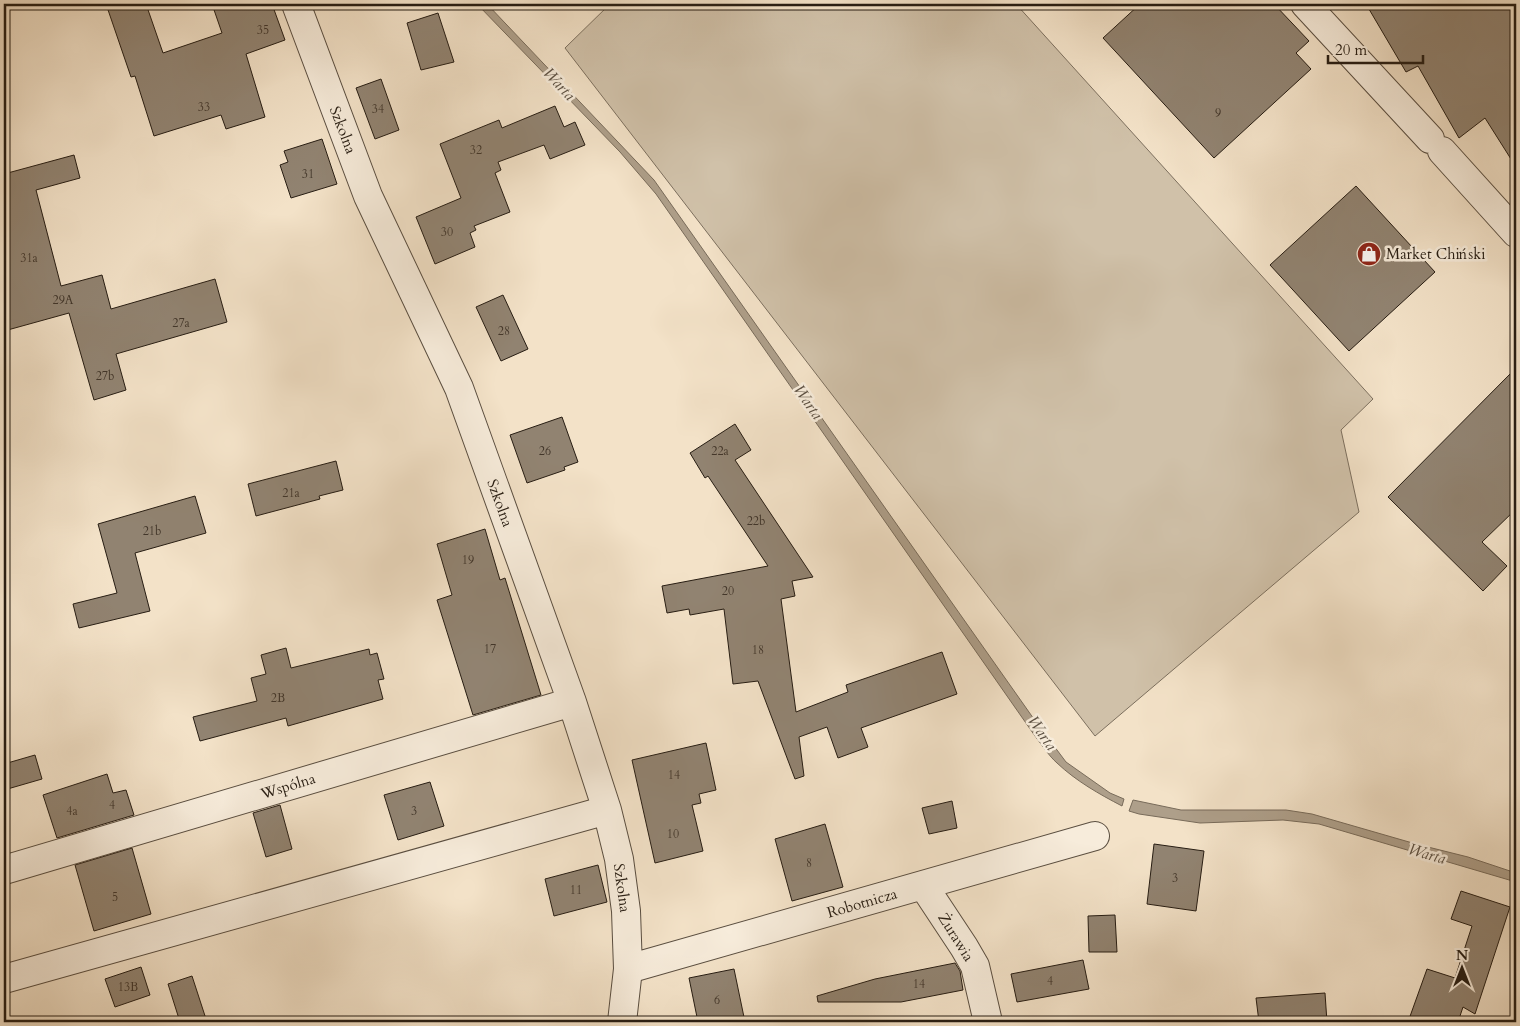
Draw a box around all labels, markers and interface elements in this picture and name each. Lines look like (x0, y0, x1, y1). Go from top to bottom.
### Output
house number: 35 (257, 22, 269, 38)
scale bar (1328, 32, 1422, 64)
text: 20 m (1335, 40, 1367, 60)
water label: Warta (538, 62, 580, 106)
house number: 33 (198, 99, 210, 115)
house number: 34 (372, 101, 384, 117)
street label: Szkolna (325, 103, 361, 157)
house number: 9 (1215, 105, 1221, 121)
house number: 32 (470, 142, 482, 158)
house number: 31 (302, 166, 314, 182)
house number: 30 (441, 224, 453, 240)
shop icon: Market Chiński (1356, 241, 1382, 267)
place label: Market Chiński (1386, 244, 1485, 264)
house number: 31a (20, 250, 39, 266)
house number: 29A (53, 292, 74, 308)
house number: 27a (172, 315, 191, 331)
house number: 28 (498, 323, 510, 339)
house number: 27b (96, 368, 114, 384)
water label: Warta (788, 380, 828, 424)
house number: 26 (539, 443, 551, 459)
house number: 22a (711, 443, 730, 459)
street label: Szkolna (482, 476, 518, 530)
house number: 21a (282, 485, 301, 501)
house number: 22b (747, 513, 765, 529)
house number: 21b (143, 523, 161, 539)
house number: 19 (462, 552, 474, 568)
house number: 20 (722, 583, 734, 599)
house number: 17 (484, 641, 496, 657)
house number: 18 (752, 642, 764, 658)
house number: 2B (271, 690, 285, 706)
water label: Warta (1022, 711, 1062, 755)
house number: 14 (668, 767, 680, 783)
street label: Wspólna (257, 768, 318, 804)
house number: 4 (109, 797, 115, 813)
house number: 4a (66, 803, 78, 819)
house number: 3 (411, 803, 417, 819)
house number: 10 (667, 826, 679, 842)
water label: Warta (1406, 838, 1448, 870)
house number: 8 (806, 855, 812, 871)
street label: Szkolna (609, 862, 635, 914)
house number: 3 (1172, 870, 1178, 886)
house number: 11 (570, 882, 582, 898)
street label: Robotnicza (825, 883, 900, 923)
house number: 5 (112, 889, 118, 905)
street label: Żurawia (933, 909, 979, 965)
north arrow (1438, 944, 1488, 994)
text: N (1456, 946, 1468, 965)
house number: 4 (1047, 973, 1053, 989)
house number: 14 (913, 976, 925, 992)
house number: 13B (118, 979, 138, 995)
house number: 6 (714, 992, 720, 1008)

